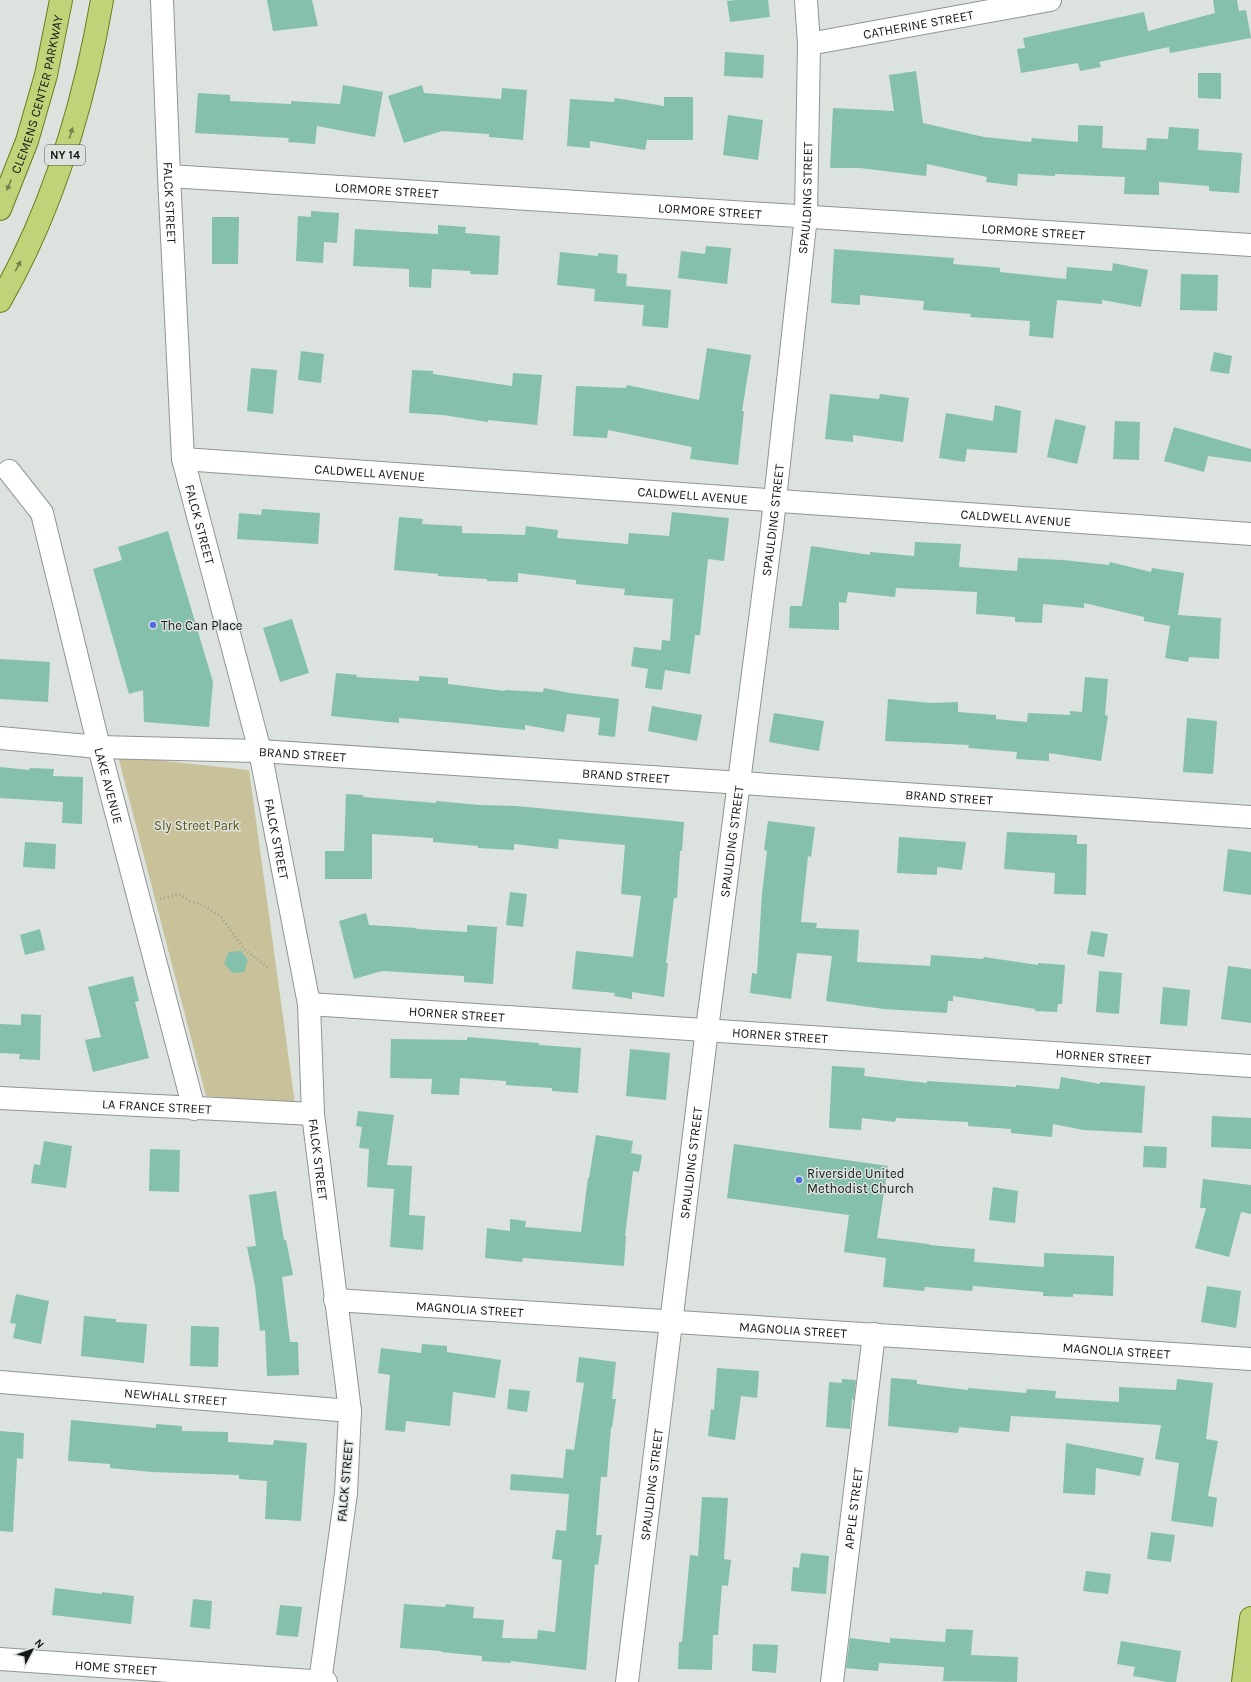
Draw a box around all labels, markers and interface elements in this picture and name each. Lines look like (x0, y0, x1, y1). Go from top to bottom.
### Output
street label: CATHERINE STREET (862, 7, 975, 41)
street label: CLEMENS CENTER PARKWAY (7, 13, 65, 176)
one-way arrow (68, 127, 74, 139)
street label: SPAULDING STREET (794, 141, 815, 255)
road number: NY 14 (45, 145, 85, 165)
street label: FALCK STREET (161, 162, 180, 245)
street label: LORMORE STREET (334, 179, 439, 201)
one-way arrow (6, 180, 12, 192)
street label: LORMORE STREET (658, 200, 763, 221)
street label: LORMORE STREET (981, 220, 1086, 242)
one-way arrow (15, 261, 21, 272)
street label: CALDWELL AVENUE (314, 461, 425, 483)
street label: SPAULDING STREET (758, 463, 786, 577)
street label: FALCK STREET (182, 483, 218, 566)
street label: CALDWELL AVENUE (637, 483, 749, 506)
street label: CALDWELL AVENUE (960, 506, 1072, 529)
place label: The Can Place (161, 618, 243, 633)
marker: The Can Place (148, 620, 158, 630)
street label: BRAND STREET (258, 743, 347, 764)
street label: LAKE AVENUE (92, 746, 126, 825)
street label: BRAND STREET (582, 765, 670, 786)
street label: SPAULDING STREET (717, 784, 746, 898)
street label: BRAND STREET (905, 786, 994, 807)
street label: FALCK STREET (262, 797, 292, 881)
park label: Sly Street Park (154, 818, 240, 833)
street label: HORNER STREET (408, 1003, 505, 1024)
street label: HORNER STREET (732, 1024, 829, 1046)
street label: HORNER STREET (1055, 1046, 1152, 1067)
street label: LA FRANCE STREET (102, 1096, 212, 1116)
street label: SPAULDING STREET (676, 1106, 705, 1220)
street label: FALCK STREET (306, 1118, 331, 1202)
place label: Riverside United Methodist Church (807, 1166, 914, 1196)
marker: Riverside United Methodist Church (794, 1175, 804, 1185)
street label: MAGNOLIA STREET (415, 1298, 525, 1320)
street label: MAGNOLIA STREET (739, 1319, 848, 1340)
street label: MAGNOLIA STREET (1062, 1339, 1171, 1361)
street label: NEWHALL STREET (124, 1385, 228, 1408)
street label: SPAULDING STREET (637, 1427, 666, 1541)
street label: FALCK STREET (334, 1439, 356, 1523)
street label: APPLE STREET (841, 1466, 865, 1550)
north arrow (12, 1630, 52, 1670)
text: N (32, 1637, 47, 1651)
street label: HOME STREET (74, 1657, 158, 1678)

